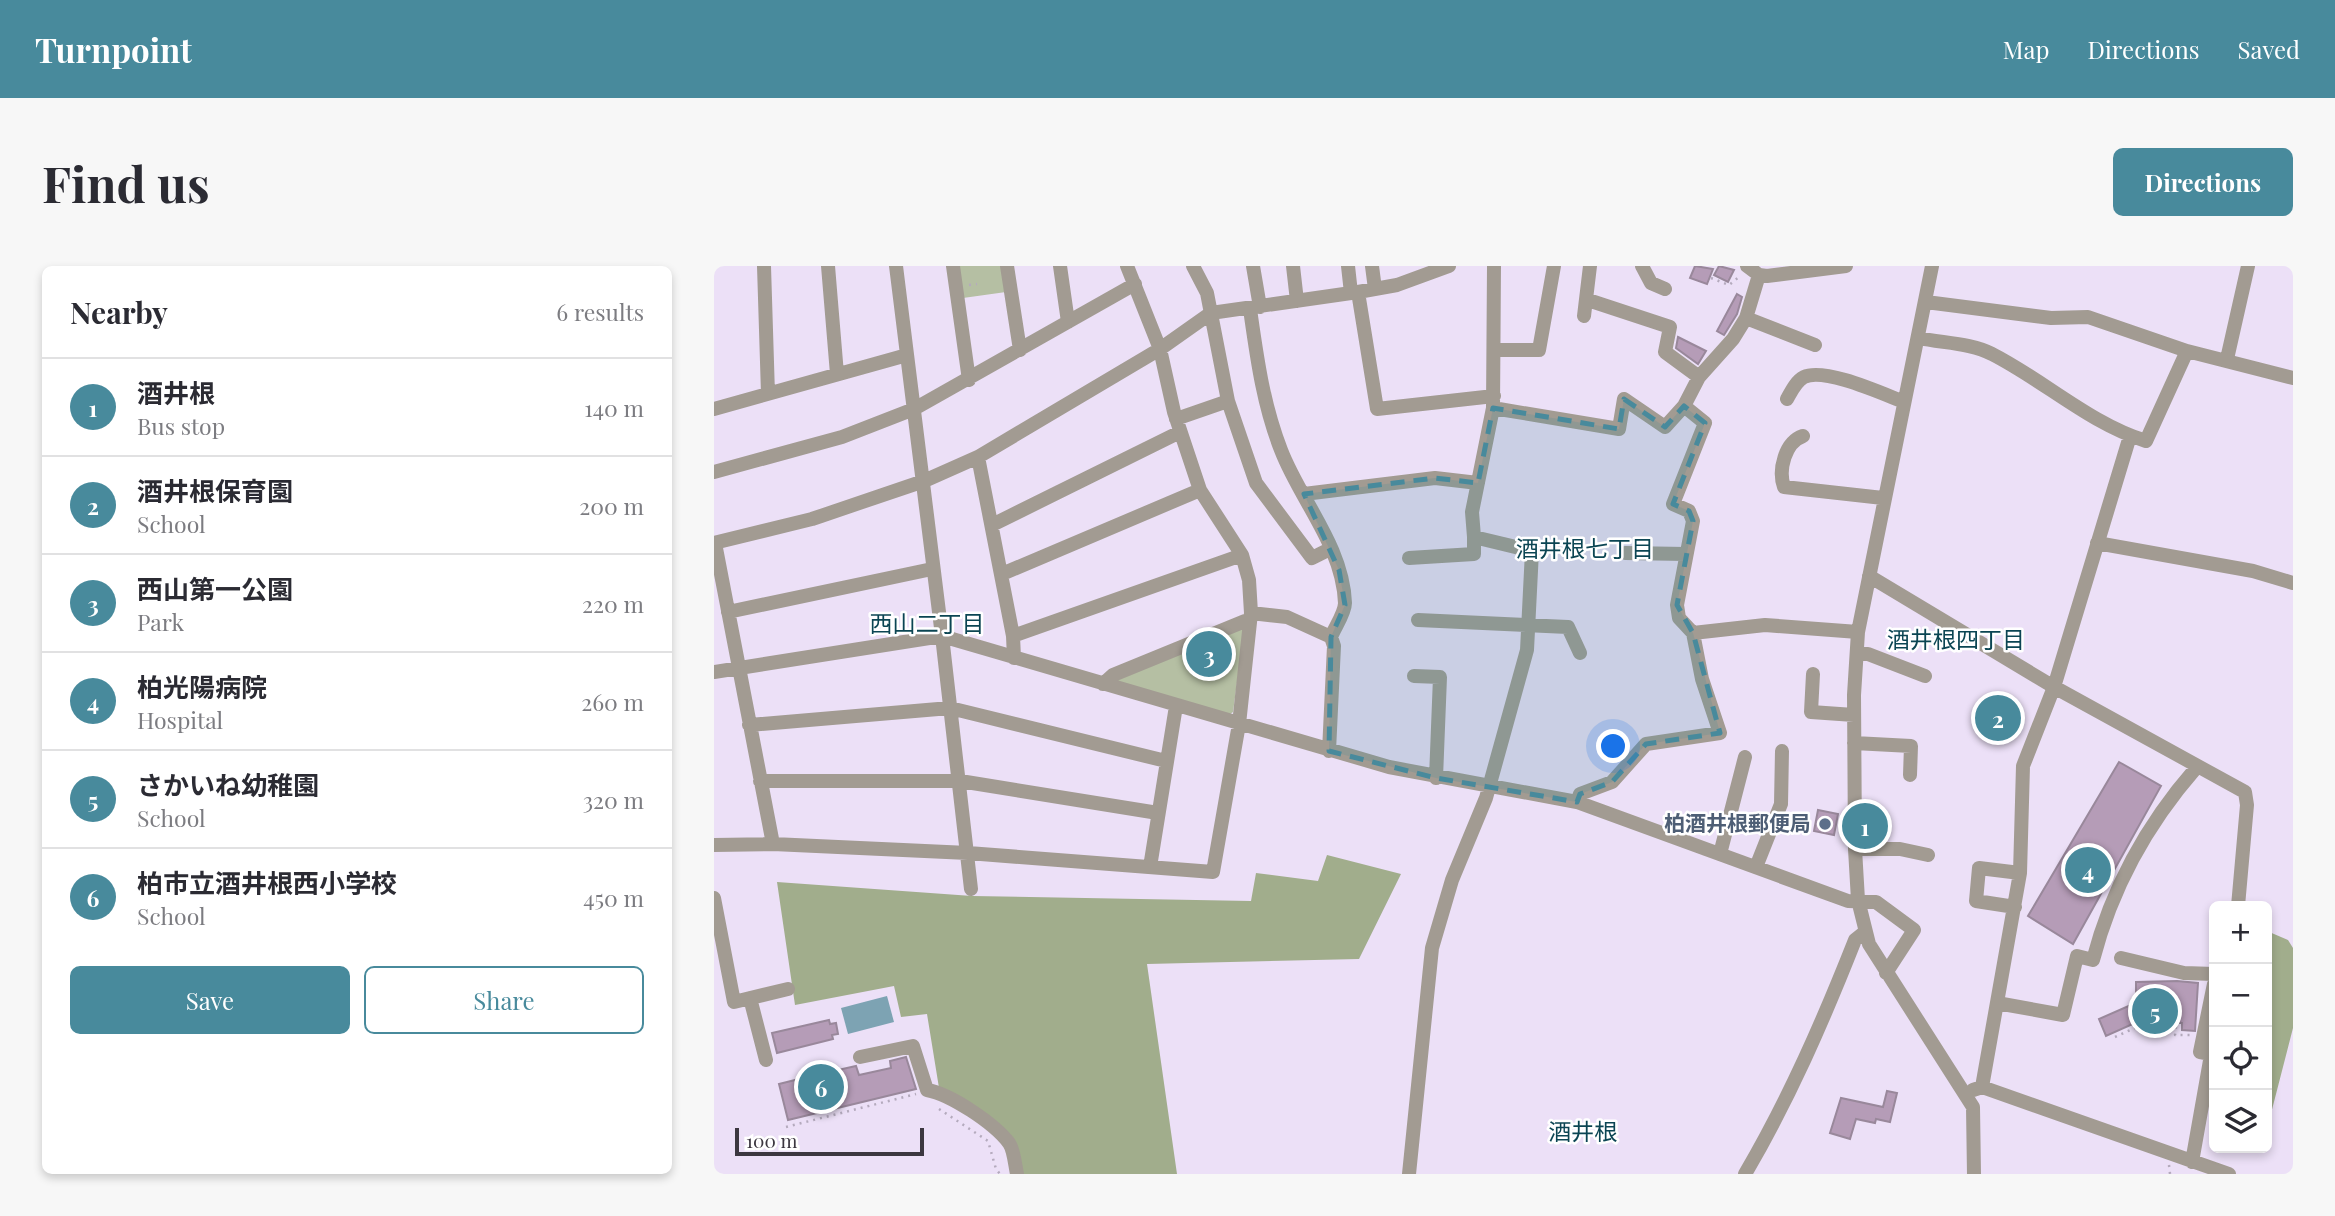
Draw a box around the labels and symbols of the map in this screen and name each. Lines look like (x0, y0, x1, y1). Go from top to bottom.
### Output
district label: 酒井根七丁目 (1516, 532, 1654, 563)
district label: 西山二丁目 (870, 607, 985, 638)
district label: 酒井根四丁目 (1887, 623, 2025, 654)
pin: 3 (1186, 628, 1232, 680)
pin: 2 (1975, 692, 2021, 744)
your location (1596, 729, 1630, 763)
pin: 1 (1842, 800, 1888, 852)
place label: 柏酒井根郵便局 (1664, 808, 1811, 836)
marker: 柏酒井根郵便局 (1817, 816, 1833, 832)
pin: 4 (2065, 844, 2111, 896)
pin: 5 (2132, 985, 2178, 1037)
pin: 6 (798, 1061, 844, 1113)
district label: 酒井根 (1549, 1115, 1618, 1146)
scale bar (735, 1125, 924, 1157)

